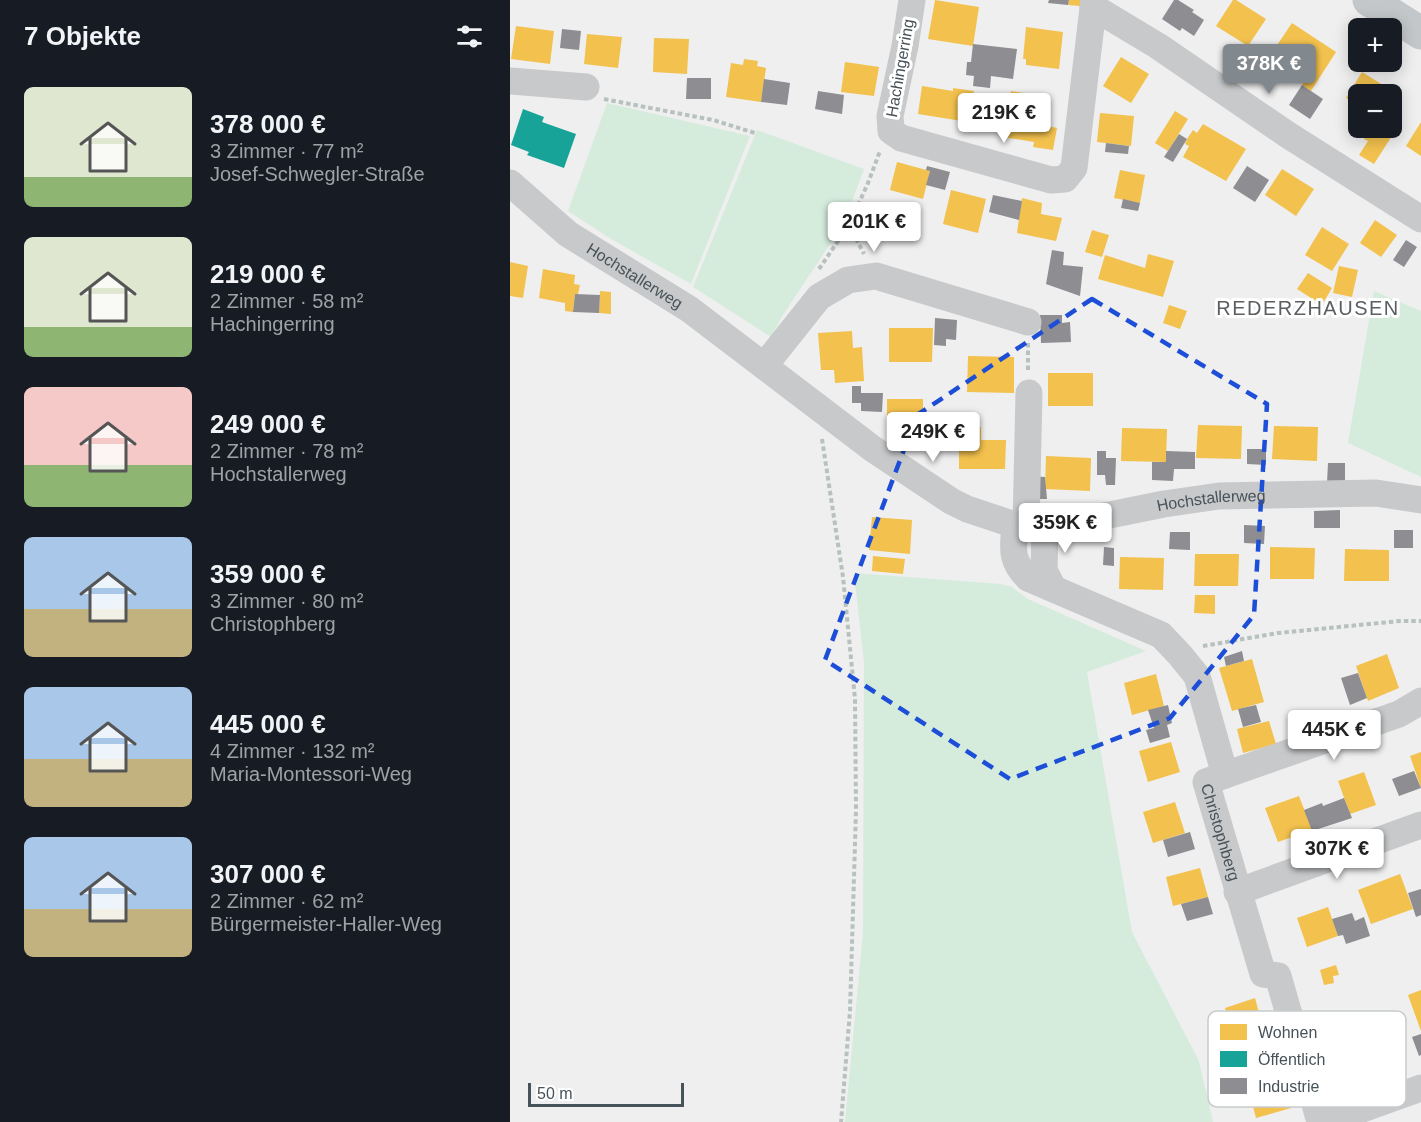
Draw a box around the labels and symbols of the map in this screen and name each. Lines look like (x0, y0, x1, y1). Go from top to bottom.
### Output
street label: Hachingerring (883, 17, 917, 119)
pin: 378K € (1220, 44, 1318, 95)
pin: 219K € (955, 93, 1053, 144)
pin: 201K € (825, 202, 923, 253)
street label: Hochstallerweg (584, 239, 686, 312)
district label: REDERZHAUSEN (1216, 297, 1400, 319)
pin: 249K € (884, 412, 982, 463)
street label: Hochstallerweg (1155, 487, 1266, 514)
pin: 359K € (1016, 503, 1114, 554)
pin: 445K € (1285, 710, 1383, 761)
street label: Christophberg (1198, 782, 1243, 883)
pin: 307K € (1288, 829, 1386, 880)
legend (1208, 1011, 1406, 1107)
text: Wohnen (1258, 1024, 1317, 1041)
text: Öffentlich (1258, 1051, 1325, 1068)
text: Industrie (1258, 1078, 1319, 1095)
scale bar (528, 1080, 684, 1108)

